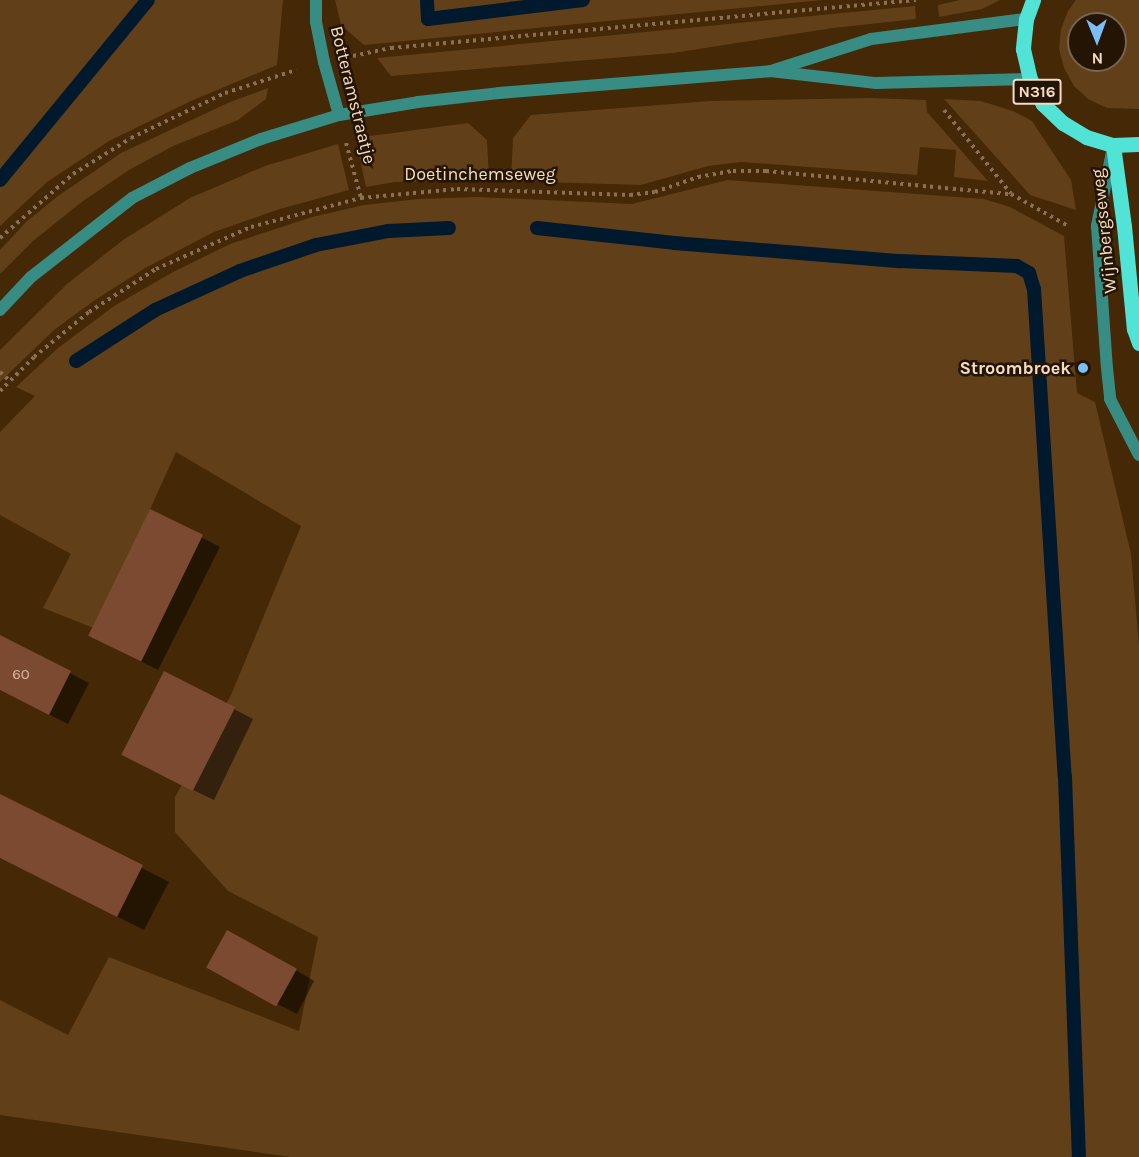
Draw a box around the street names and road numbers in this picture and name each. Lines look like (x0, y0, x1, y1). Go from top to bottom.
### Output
street label: Botteramstraatje (325, 24, 381, 166)
road number: N316 (1012, 79, 1062, 105)
street label: Doetinchemseweg (404, 163, 556, 185)
street label: Wijnbergseweg (1087, 168, 1121, 294)

